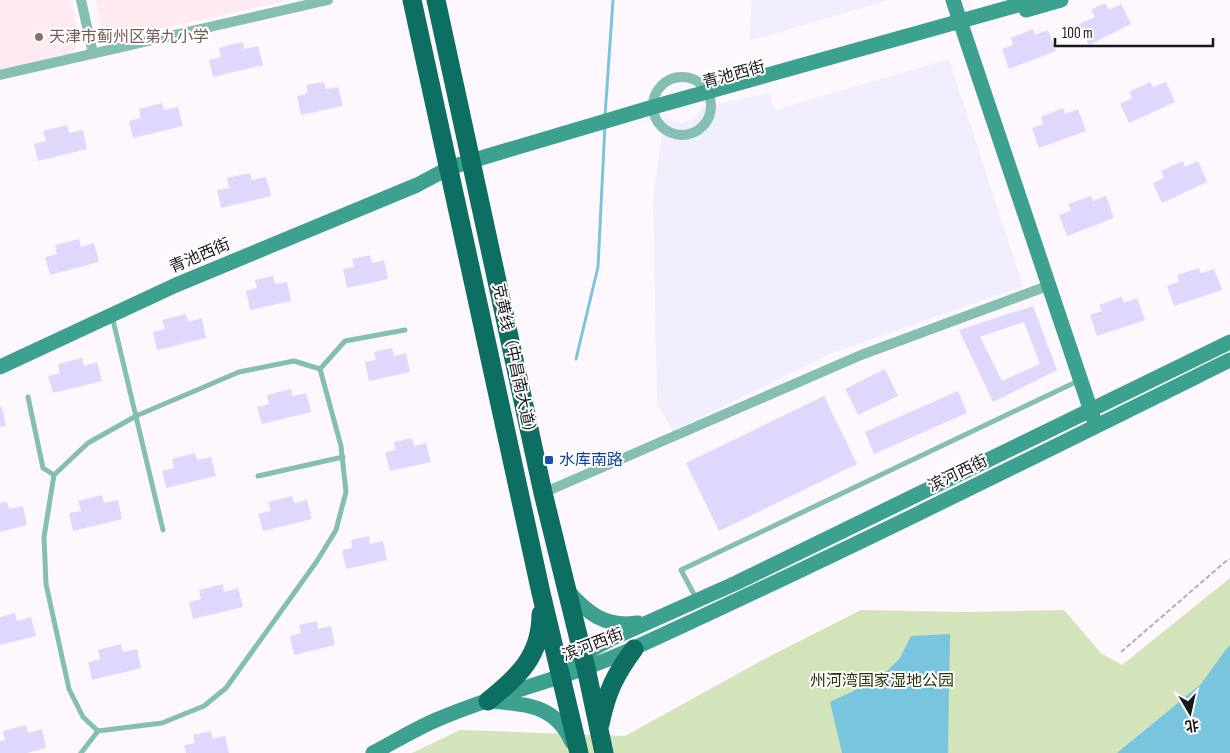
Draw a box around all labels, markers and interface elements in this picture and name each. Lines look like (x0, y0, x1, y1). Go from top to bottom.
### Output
scale bar (1055, 15, 1212, 47)
text: 100 m (1062, 24, 1093, 43)
place label: 天津市蓟州区第九小学 (49, 28, 209, 47)
marker: 天津市蓟州区第九小学 (33, 31, 45, 43)
street label: 青池西街 (701, 58, 767, 92)
street label: 青池西街 (167, 235, 233, 277)
street label: 克黄线（中昌南大道） (488, 282, 540, 442)
place label: 水库南路 (559, 451, 623, 470)
street label: 滨河西街 (925, 451, 991, 497)
marker: 水库南路 (543, 454, 555, 466)
street label: 滨河西街 (560, 625, 626, 665)
park label: 州河湾国家湿地公园 (810, 672, 954, 691)
north arrow (1165, 688, 1215, 738)
text: 北 (1184, 716, 1200, 735)

